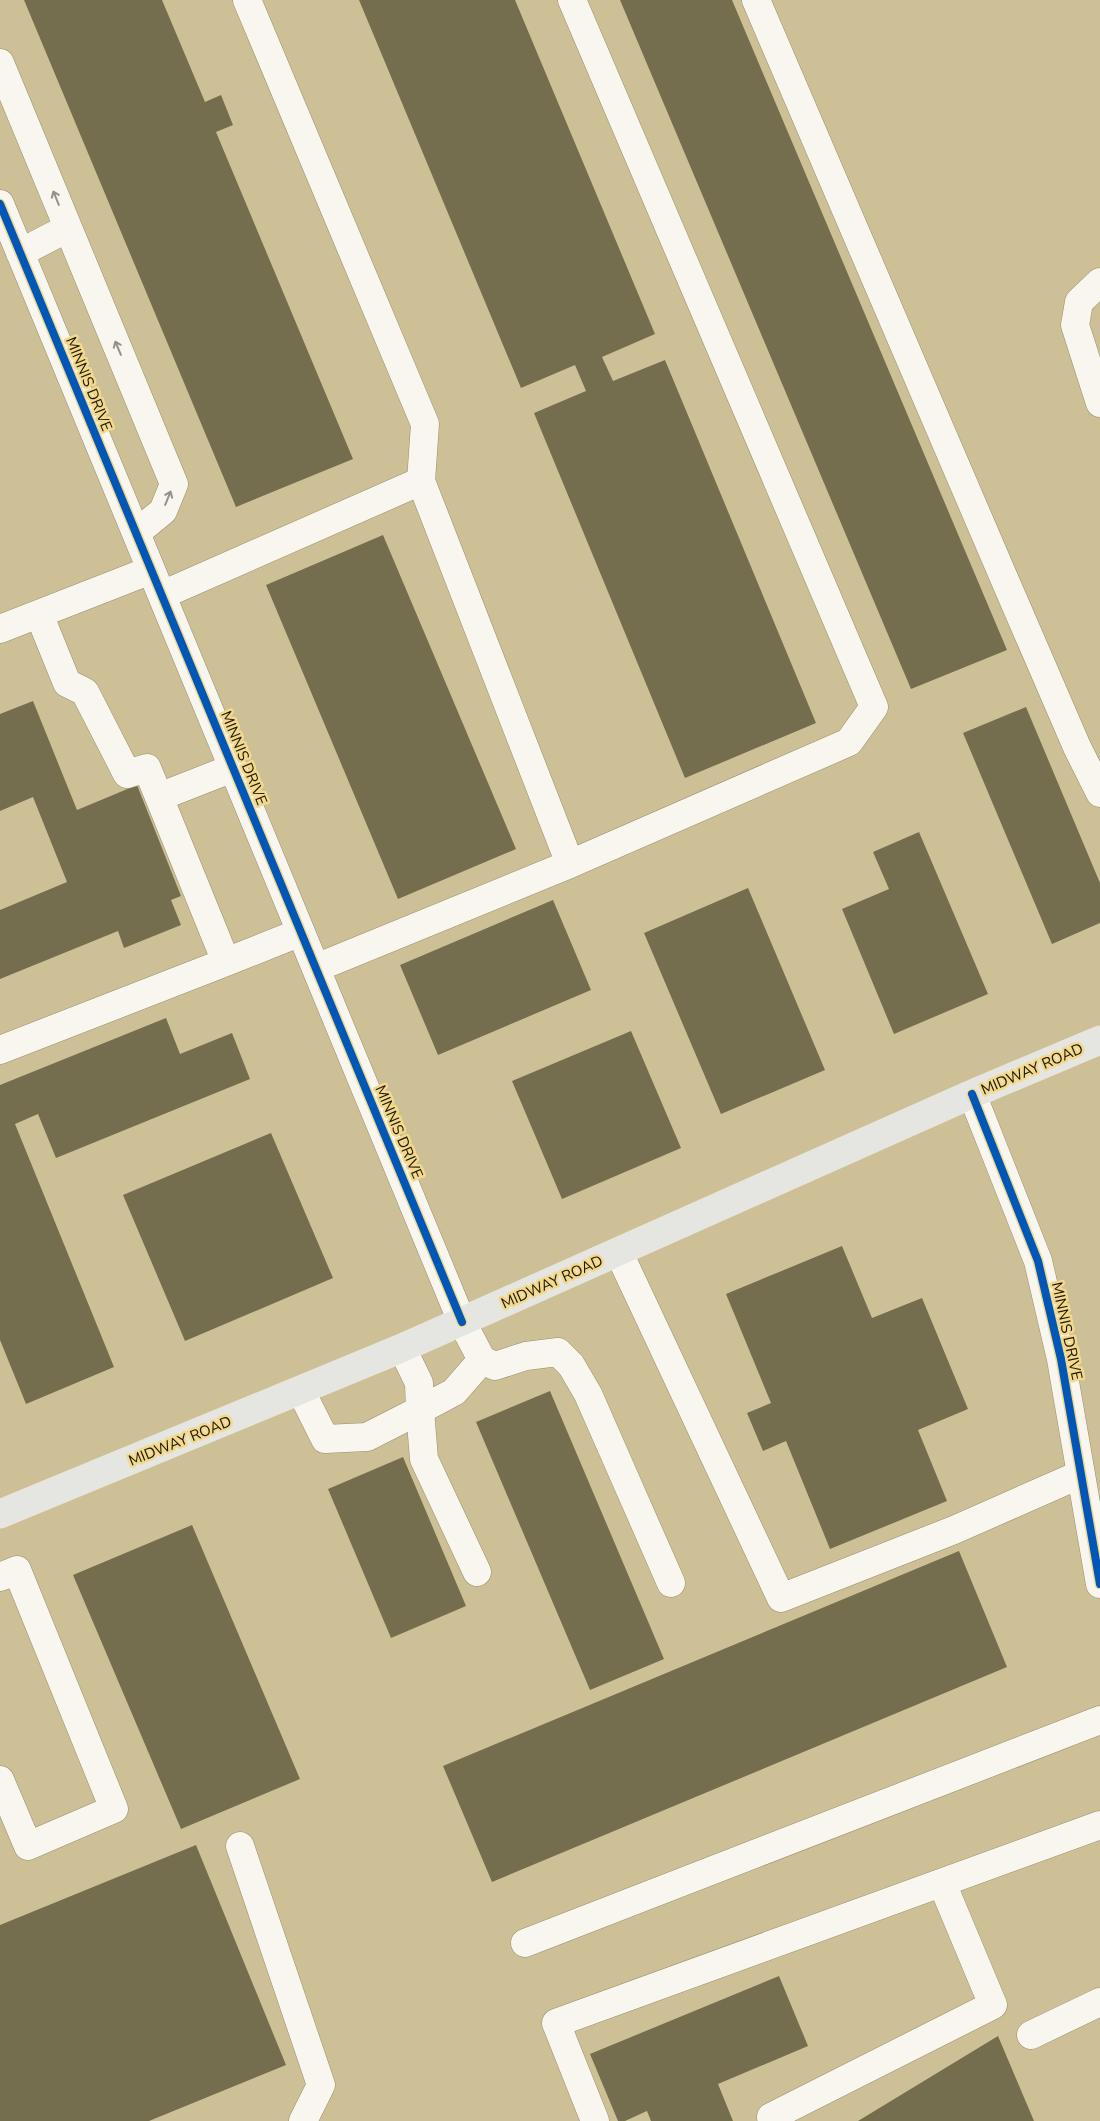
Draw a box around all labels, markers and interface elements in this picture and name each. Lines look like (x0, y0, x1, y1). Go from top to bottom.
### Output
one-way arrow (50, 191, 60, 206)
street label: MINNIS DRIVE (61, 334, 117, 434)
one-way arrow (112, 341, 122, 356)
one-way arrow (164, 491, 174, 506)
street label: MINNIS DRIVE (216, 708, 272, 808)
street label: MIDWAY ROAD (978, 1038, 1086, 1100)
street label: MINNIS DRIVE (370, 1082, 428, 1182)
street label: MIDWAY ROAD (498, 1251, 606, 1313)
street label: MINNIS DRIVE (1047, 1280, 1087, 1382)
street label: MIDWAY ROAD (126, 1411, 234, 1471)

